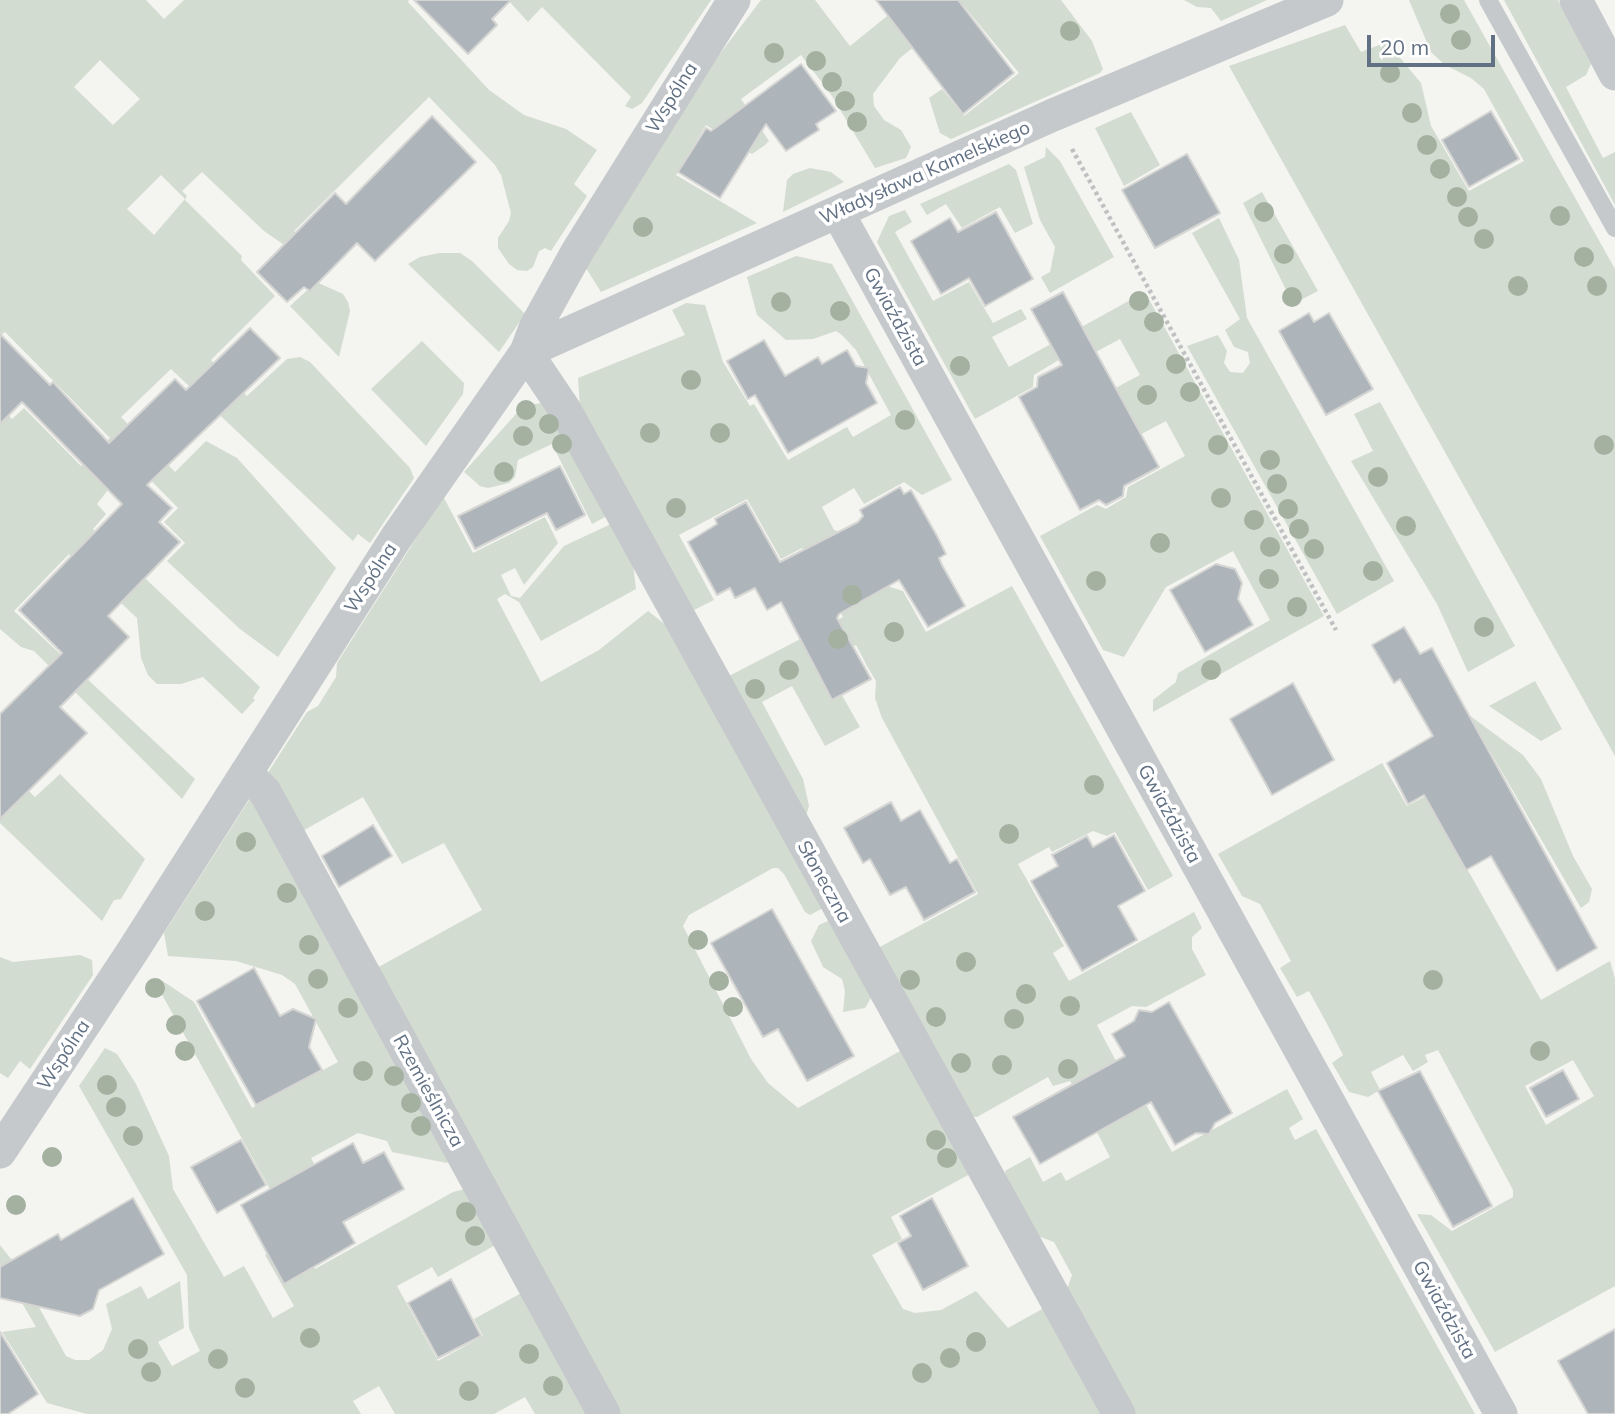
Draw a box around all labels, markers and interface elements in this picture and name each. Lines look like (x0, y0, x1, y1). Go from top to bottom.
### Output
scale bar (1370, 21, 1498, 65)
text: 20 m (1380, 34, 1429, 60)
street label: Wspólna (641, 59, 703, 137)
street label: Władysława Kamelskiego (816, 116, 1034, 230)
street label: Gwiaździsta (859, 264, 931, 370)
street label: Wspólna (340, 539, 402, 617)
street label: Gwiaździsta (1133, 761, 1205, 867)
street label: Słoneczna (792, 837, 856, 927)
street label: Wspólna (33, 1016, 95, 1094)
street label: Rzemieślnicza (388, 1031, 468, 1151)
street label: Gwiaździsta (1408, 1257, 1480, 1363)

